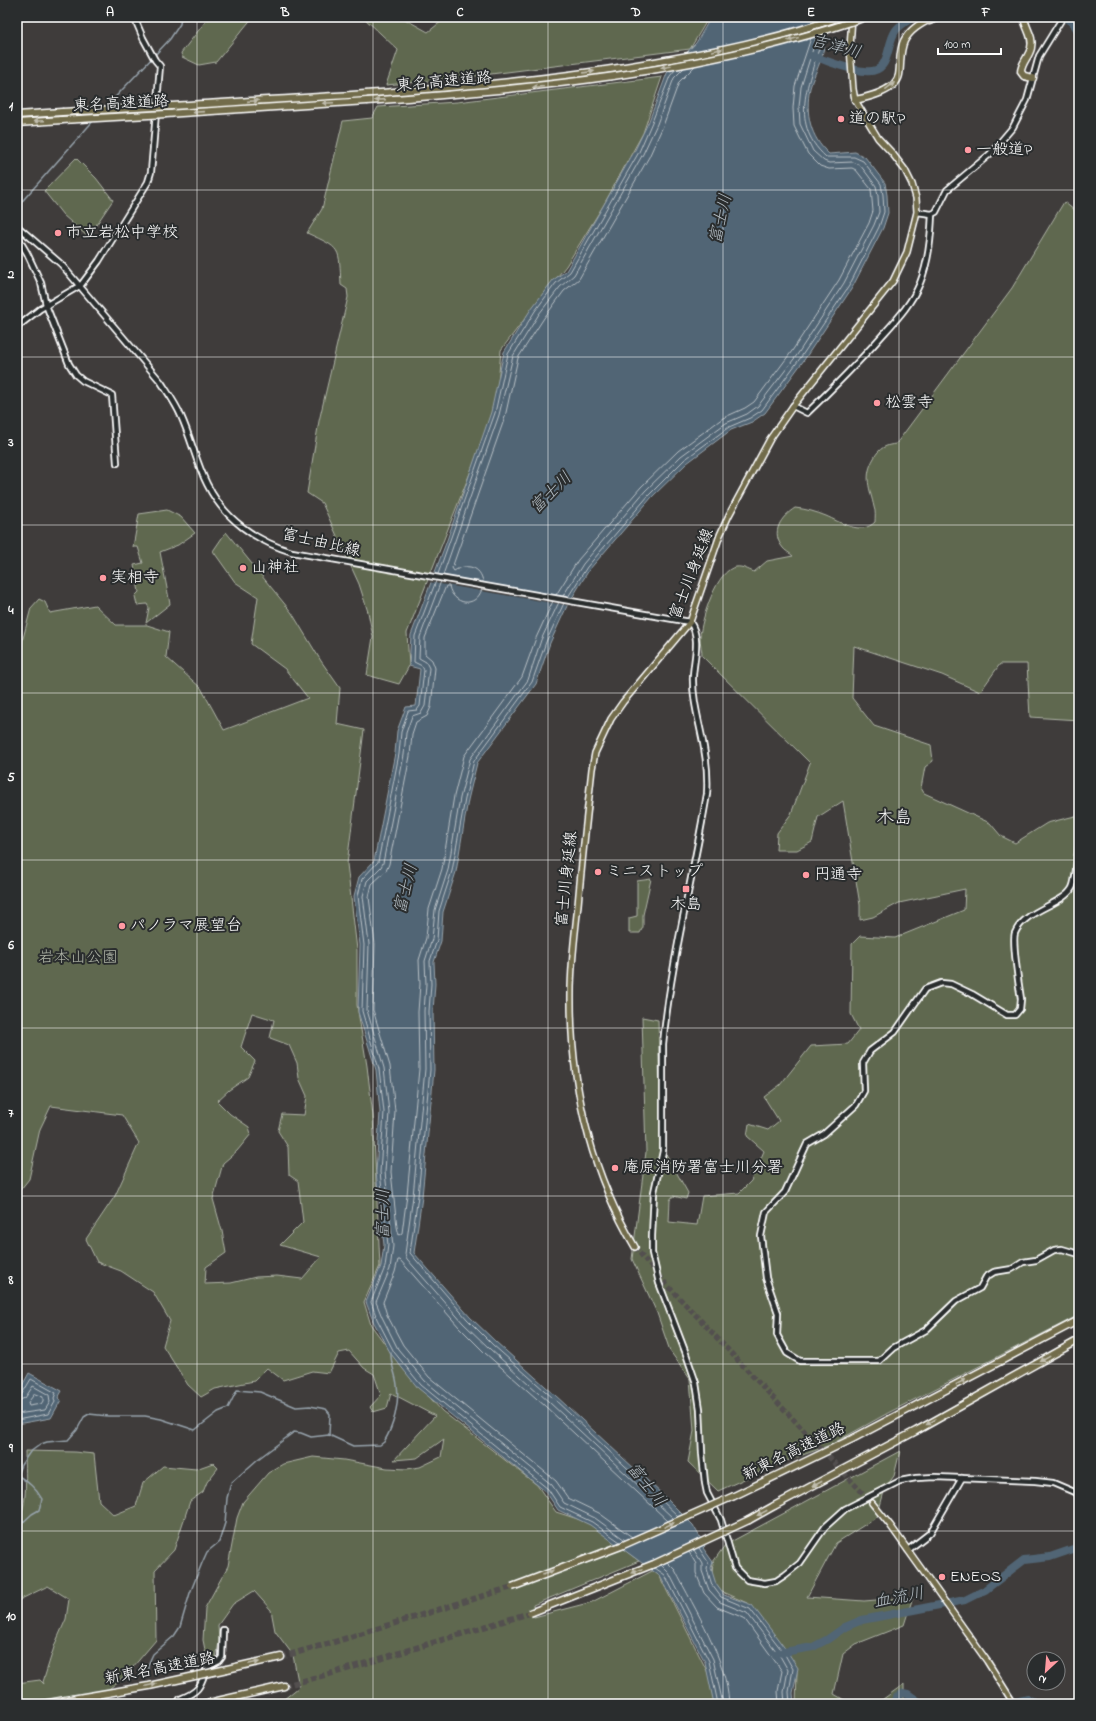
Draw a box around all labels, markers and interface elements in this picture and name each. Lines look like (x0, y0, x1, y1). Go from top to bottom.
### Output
text: A (106, 3, 114, 22)
text: B (280, 3, 290, 22)
text: C (456, 3, 464, 22)
text: D (630, 3, 641, 22)
text: E (807, 3, 815, 22)
text: F (981, 3, 991, 22)
water label: 吉津川 (808, 28, 864, 66)
scale bar (938, 30, 1001, 56)
text: 100 m (944, 36, 971, 54)
one-way arrow (787, 37, 799, 43)
one-way arrow (711, 47, 723, 53)
one-way arrow (660, 65, 672, 71)
street label: 東名高速道路 (395, 66, 493, 98)
one-way arrow (583, 69, 595, 76)
one-way arrow (885, 81, 896, 90)
one-way arrow (532, 83, 544, 90)
street label: 東名高速道路 (72, 90, 170, 118)
one-way arrow (374, 96, 386, 103)
text: 1 (9, 97, 14, 116)
one-way arrow (247, 97, 259, 104)
one-way arrow (322, 100, 334, 107)
place label: 道の駅P (849, 107, 906, 131)
one-way arrow (192, 108, 204, 115)
marker: 道の駅P (836, 114, 846, 124)
one-way arrow (33, 118, 45, 125)
place label: 一般道P (976, 138, 1033, 162)
marker: 一般道P (963, 145, 973, 155)
water label: 富士川 (703, 191, 739, 247)
place label: 市立岩松中学校 (66, 221, 178, 245)
marker: 市立岩松中学校 (53, 228, 63, 238)
text: 2 (7, 265, 15, 284)
place label: 松雲寺 (885, 391, 933, 415)
marker: 松雲寺 (872, 398, 882, 408)
text: 3 (7, 433, 14, 452)
water label: 富士川 (524, 466, 578, 520)
street label: 富士由比線 (279, 522, 363, 564)
street label: 富士川身延線 (664, 525, 720, 623)
place label: 山神社 (251, 556, 299, 580)
marker: 山神社 (238, 563, 248, 573)
place label: 実相寺 (111, 566, 159, 590)
marker: 実相寺 (98, 573, 108, 583)
text: 4 (7, 601, 14, 620)
text: 5 (7, 768, 15, 787)
district label: 木島 (876, 806, 912, 832)
street label: 富士川身延線 (550, 830, 584, 928)
place label: ミニストップ (606, 860, 704, 884)
water label: 富士川 (388, 861, 424, 917)
place label: 円通寺 (814, 863, 862, 887)
marker: ミニストップ (593, 867, 603, 877)
marker: 円通寺 (801, 870, 811, 880)
marker: 木島 (681, 884, 691, 894)
place label: 木島 (670, 893, 702, 917)
place label: パノラマ展望台 (130, 914, 242, 938)
marker: パノラマ展望台 (117, 921, 127, 931)
text: 6 (7, 936, 14, 955)
park label: 岩本山公園 (38, 946, 118, 970)
text: 7 (8, 1104, 14, 1123)
place label: 庵原消防署富士川分署 (623, 1156, 783, 1180)
marker: 庵原消防署富士川分署 (610, 1163, 620, 1173)
water label: 富士川 (371, 1189, 396, 1240)
text: 8 (8, 1271, 14, 1290)
one-way arrow (1039, 1355, 1050, 1362)
one-way arrow (955, 1378, 967, 1385)
street label: 新東名高速道路 (738, 1417, 850, 1487)
one-way arrow (925, 1419, 937, 1426)
text: 9 (8, 1439, 14, 1458)
water label: 富士川 (620, 1457, 672, 1513)
one-way arrow (811, 1481, 823, 1487)
one-way arrow (756, 1510, 767, 1516)
one-way arrow (663, 1522, 675, 1528)
place label: ENEOS (950, 1565, 1001, 1589)
one-way arrow (631, 1568, 643, 1574)
one-way arrow (543, 1570, 555, 1576)
marker: ENEOS (937, 1572, 947, 1582)
water label: 血流川 (872, 1581, 926, 1615)
text: 10 (6, 1607, 16, 1626)
street label: 新東名高速道路 (103, 1647, 217, 1691)
north arrow (1026, 1651, 1066, 1691)
one-way arrow (248, 1659, 260, 1665)
text: N (1035, 1670, 1049, 1688)
one-way arrow (145, 1682, 157, 1688)

